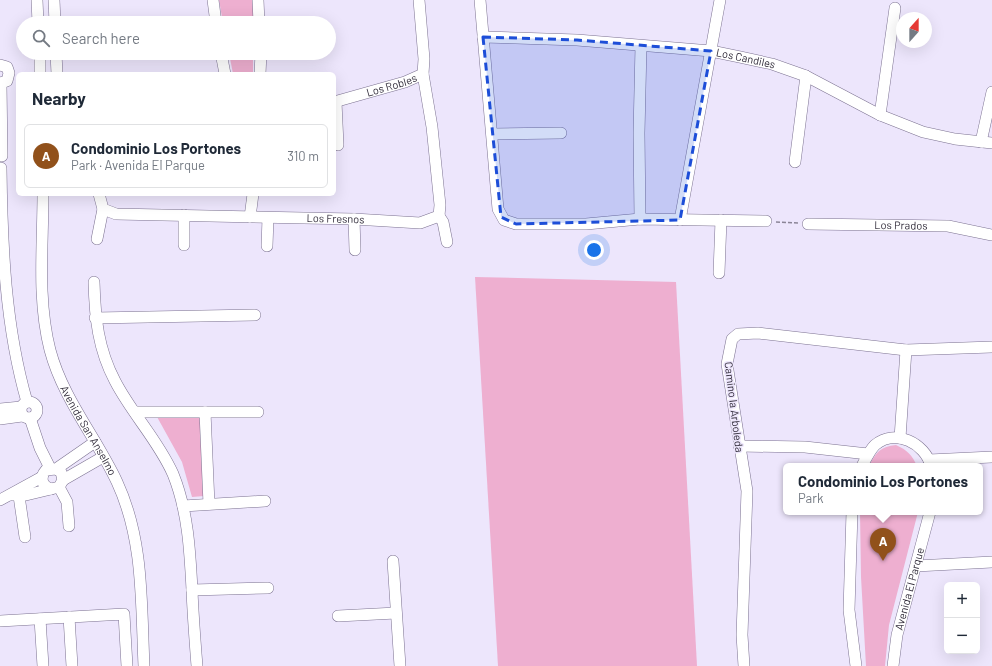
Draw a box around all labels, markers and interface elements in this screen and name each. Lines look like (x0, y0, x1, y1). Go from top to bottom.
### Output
north arrow (896, 12, 932, 48)
search box (16, 16, 336, 60)
icon: search (30, 27, 52, 49)
text: Search here (62, 29, 140, 47)
street label: Los Candiles (715, 45, 777, 71)
street label: Los Robles (365, 71, 419, 99)
text: Nearby (32, 88, 86, 108)
text: Condominio Los Portones (71, 139, 241, 157)
text: A (42, 148, 50, 164)
text: 310 m (287, 148, 319, 164)
text: Park · Avenida El Parque (71, 157, 205, 173)
street label: Los Fresnos (306, 211, 365, 226)
street label: Los Prados (874, 218, 928, 232)
your location (584, 240, 604, 260)
street label: Camino la Arboleda (722, 361, 747, 453)
street label: Avenida San Anselmo (58, 383, 120, 477)
popup (783, 463, 983, 515)
text: Condominio Los Portones (798, 472, 968, 490)
text: Park (798, 490, 823, 506)
pin: A (870, 528, 896, 561)
street label: Avenida El Parque (892, 546, 926, 632)
map controls (944, 582, 980, 654)
button: + (944, 582, 980, 618)
button: − (944, 618, 980, 654)

